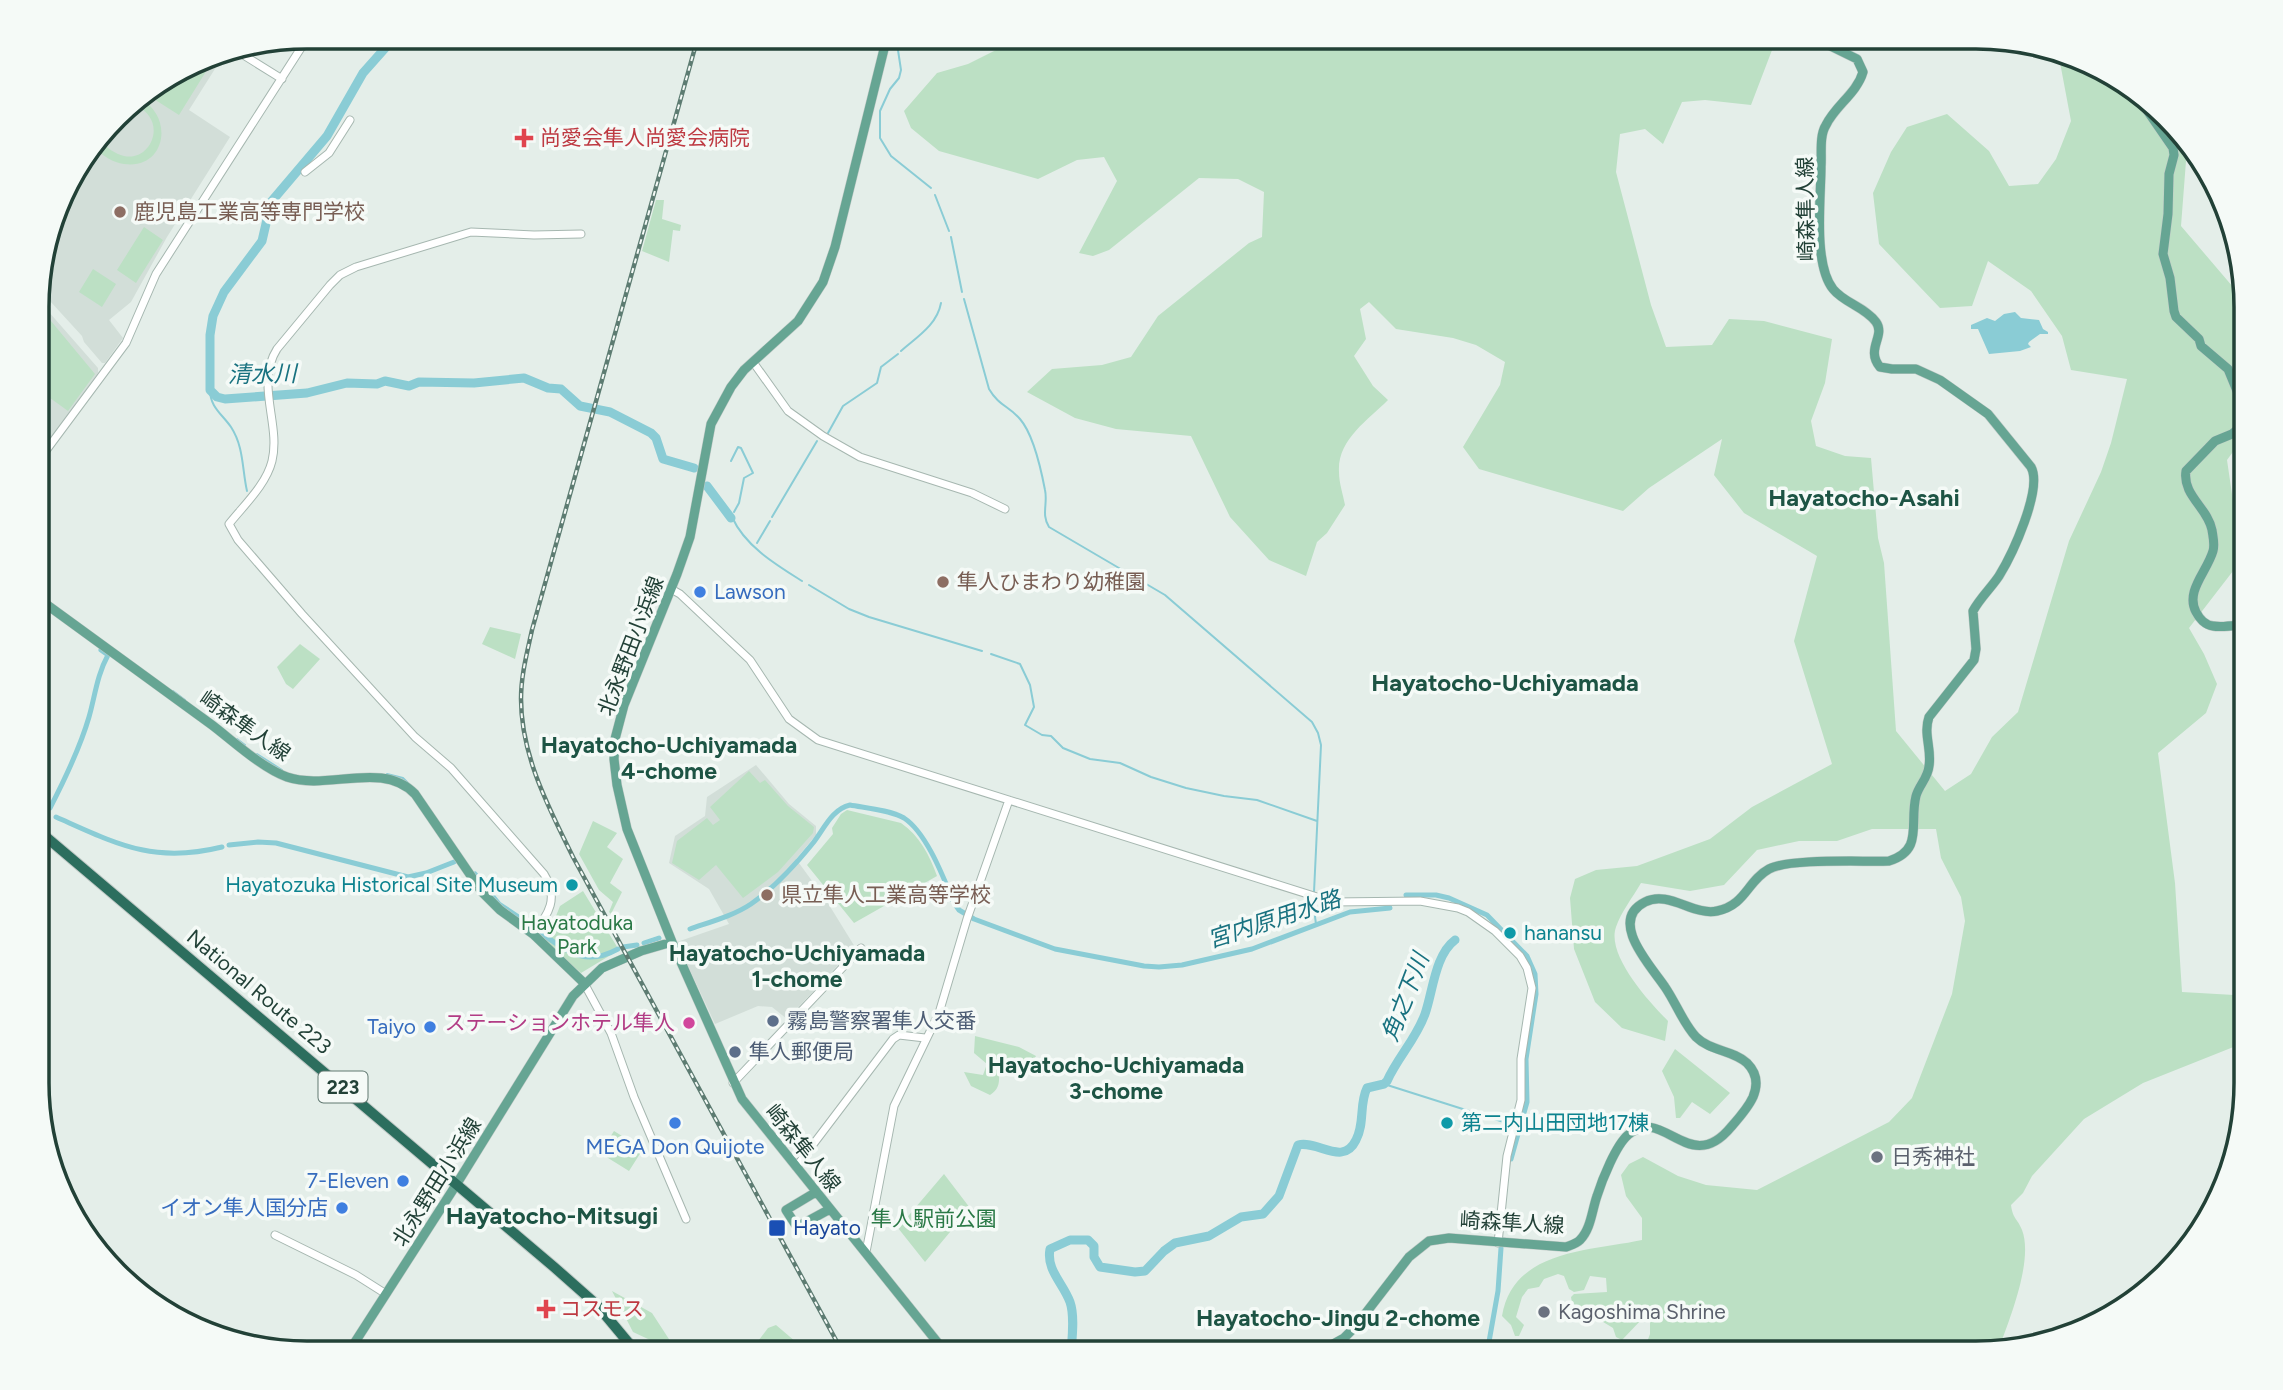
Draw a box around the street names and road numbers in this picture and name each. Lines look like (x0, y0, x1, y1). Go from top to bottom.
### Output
street label: 崎森隼人線 (1792, 156, 1819, 262)
street label: 北永野田小浜線 (593, 573, 669, 719)
street label: 崎森隼人線 (195, 685, 295, 766)
street label: National Route 223 (182, 924, 337, 1059)
road number: 223 (318, 1072, 368, 1102)
street label: 崎森隼人線 (761, 1099, 846, 1196)
street label: 北永野田小浜線 (387, 1113, 486, 1251)
street label: 崎森隼人線 (1459, 1207, 1565, 1238)

